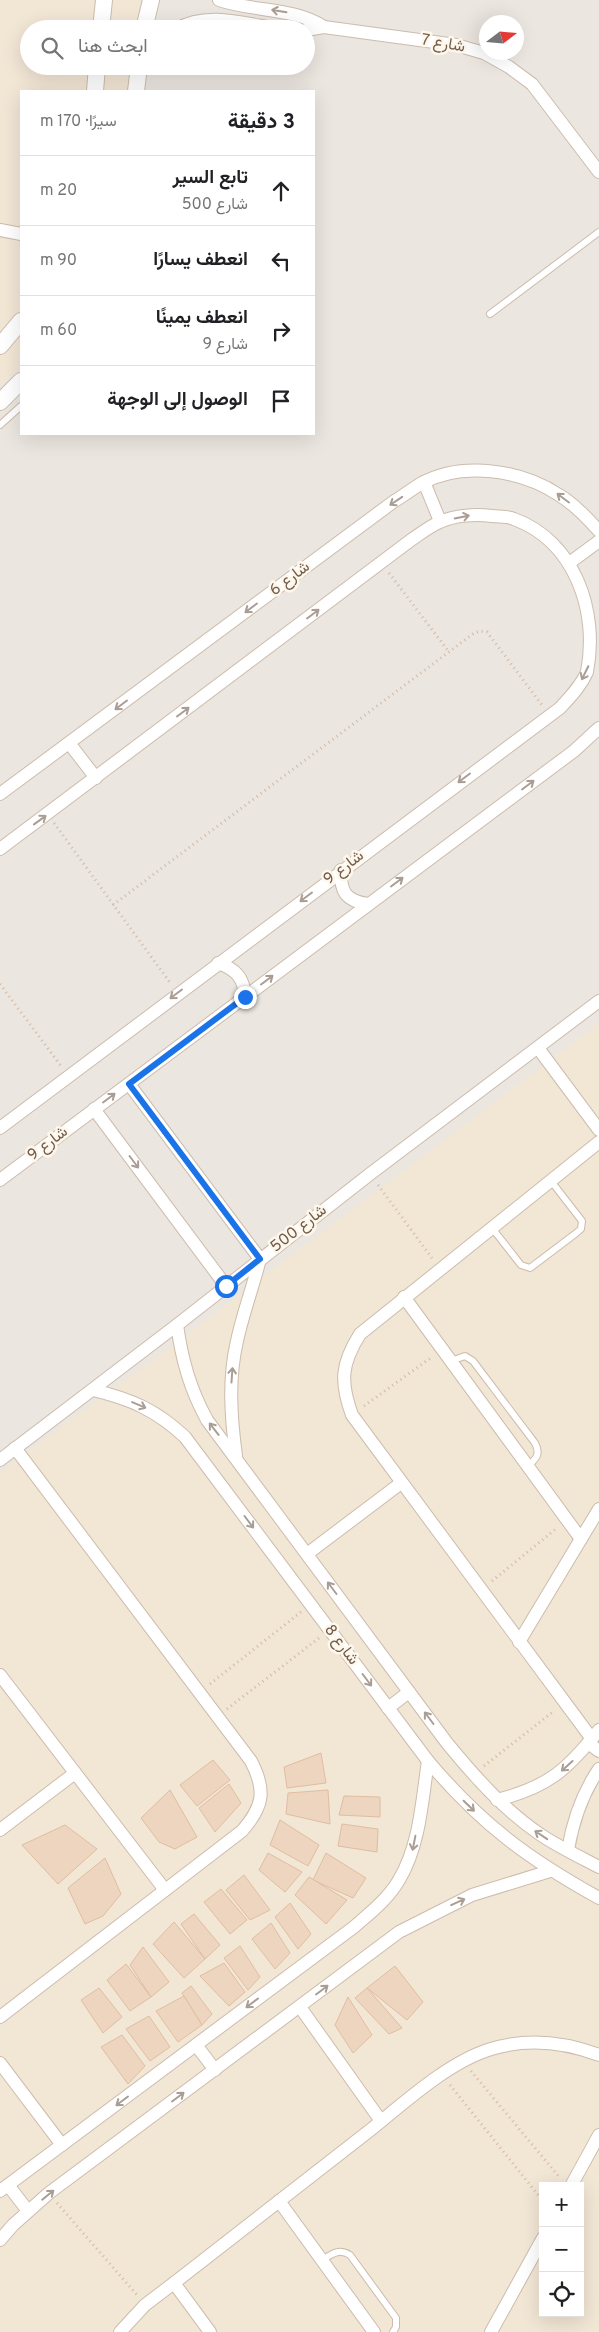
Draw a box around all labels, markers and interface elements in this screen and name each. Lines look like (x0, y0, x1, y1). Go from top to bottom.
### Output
one-way arrow (271, 6, 287, 16)
north arrow (479, 15, 524, 60)
search box (20, 20, 315, 75)
street label: شارع 7 (419, 30, 467, 58)
icon: search (38, 34, 66, 62)
text: ابحث هنا (78, 35, 148, 59)
text: 3 دقيقة (228, 109, 295, 136)
text: سيرًا · 170 m (40, 112, 117, 132)
text: تابع السير (172, 166, 248, 190)
icon: ahead (267, 177, 295, 205)
text: 20 m (40, 181, 77, 201)
text: شارع 500 (182, 195, 248, 215)
icon: left (267, 247, 295, 275)
text: انعطف يسارًا (153, 248, 248, 272)
text: 90 m (40, 251, 77, 271)
text: انعطف يمينًا (156, 306, 248, 330)
icon: right (267, 317, 295, 345)
text: 60 m (40, 321, 77, 341)
text: شارع 9 (202, 335, 248, 355)
icon: arrive (267, 387, 295, 415)
text: الوصول إلى الوجهة (107, 388, 248, 412)
one-way arrow (557, 493, 570, 504)
one-way arrow (389, 496, 403, 506)
one-way arrow (454, 512, 470, 521)
street label: شارع 6 (266, 557, 314, 601)
one-way arrow (244, 603, 258, 613)
one-way arrow (306, 609, 320, 619)
one-way arrow (580, 665, 589, 680)
one-way arrow (114, 700, 128, 710)
one-way arrow (177, 707, 190, 718)
one-way arrow (458, 773, 471, 784)
one-way arrow (520, 780, 534, 790)
one-way arrow (33, 815, 47, 825)
street label: شارع 9 (320, 846, 368, 890)
one-way arrow (390, 877, 404, 887)
one-way arrow (299, 892, 313, 902)
one-way arrow (260, 975, 274, 985)
route end (234, 986, 257, 1009)
one-way arrow (170, 989, 183, 1000)
one-way arrow (102, 1093, 116, 1103)
street label: شارع 9 (24, 1122, 72, 1166)
one-way arrow (129, 1155, 139, 1169)
street label: شارع 500 (267, 1201, 331, 1257)
route start (215, 1275, 238, 1298)
one-way arrow (228, 1367, 237, 1383)
one-way arrow (131, 1400, 146, 1410)
one-way arrow (209, 1423, 220, 1436)
one-way arrow (244, 1515, 254, 1529)
one-way arrow (327, 1581, 337, 1595)
street label: شارع 8 (319, 1621, 363, 1669)
one-way arrow (362, 1673, 372, 1687)
one-way arrow (424, 1711, 434, 1725)
one-way arrow (560, 1761, 573, 1772)
one-way arrow (462, 1800, 475, 1812)
one-way arrow (535, 1829, 549, 1839)
one-way arrow (409, 1835, 418, 1851)
one-way arrow (450, 1897, 465, 1906)
one-way arrow (315, 1984, 328, 1995)
one-way arrow (246, 1998, 259, 2009)
one-way arrow (171, 2092, 184, 2103)
one-way arrow (116, 2095, 129, 2106)
map controls (539, 2182, 584, 2317)
button: + (539, 2182, 584, 2227)
one-way arrow (41, 2189, 54, 2200)
button: − (539, 2227, 584, 2272)
button: locate (539, 2272, 584, 2317)

